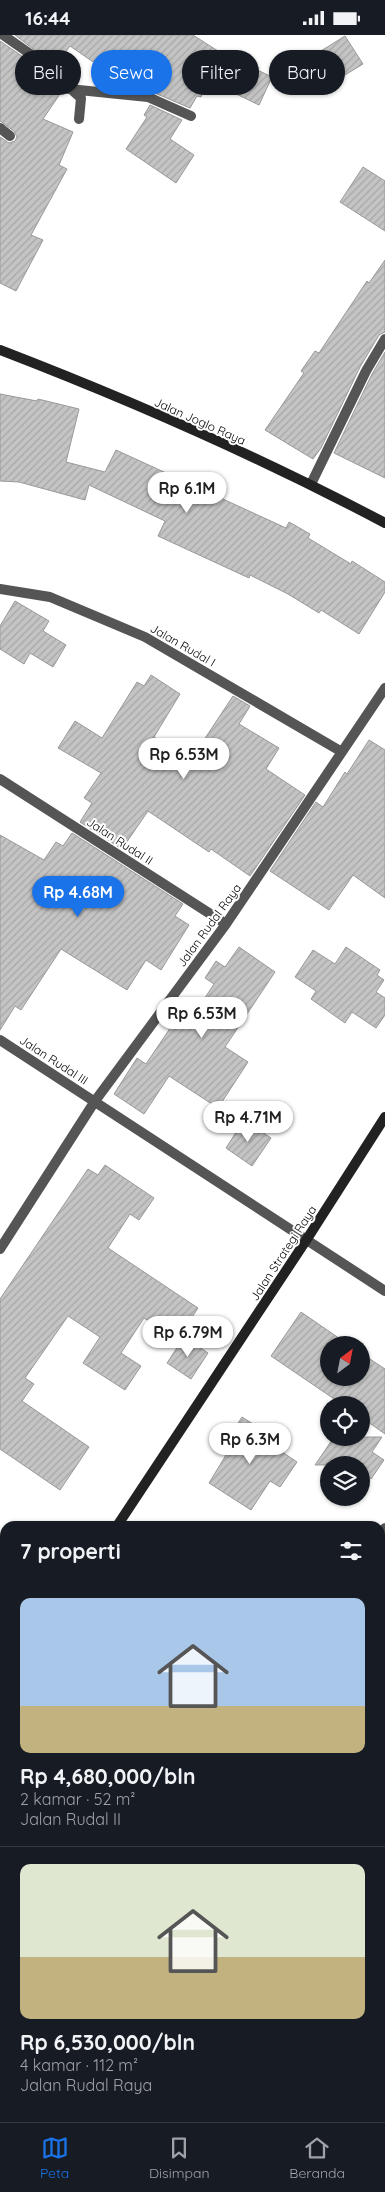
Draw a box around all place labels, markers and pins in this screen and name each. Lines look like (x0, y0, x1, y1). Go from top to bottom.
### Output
pin: Rp 6.1M (141, 471, 233, 514)
pin: Rp 6.53M (132, 737, 236, 780)
pin: Rp 4.68M (26, 875, 130, 918)
pin: Rp 6.53M (150, 997, 254, 1039)
pin: Rp 4.71M (196, 1101, 300, 1143)
pin: Rp 6.79M (136, 1315, 240, 1358)
pin: Rp 6.3M (204, 1423, 296, 1465)

